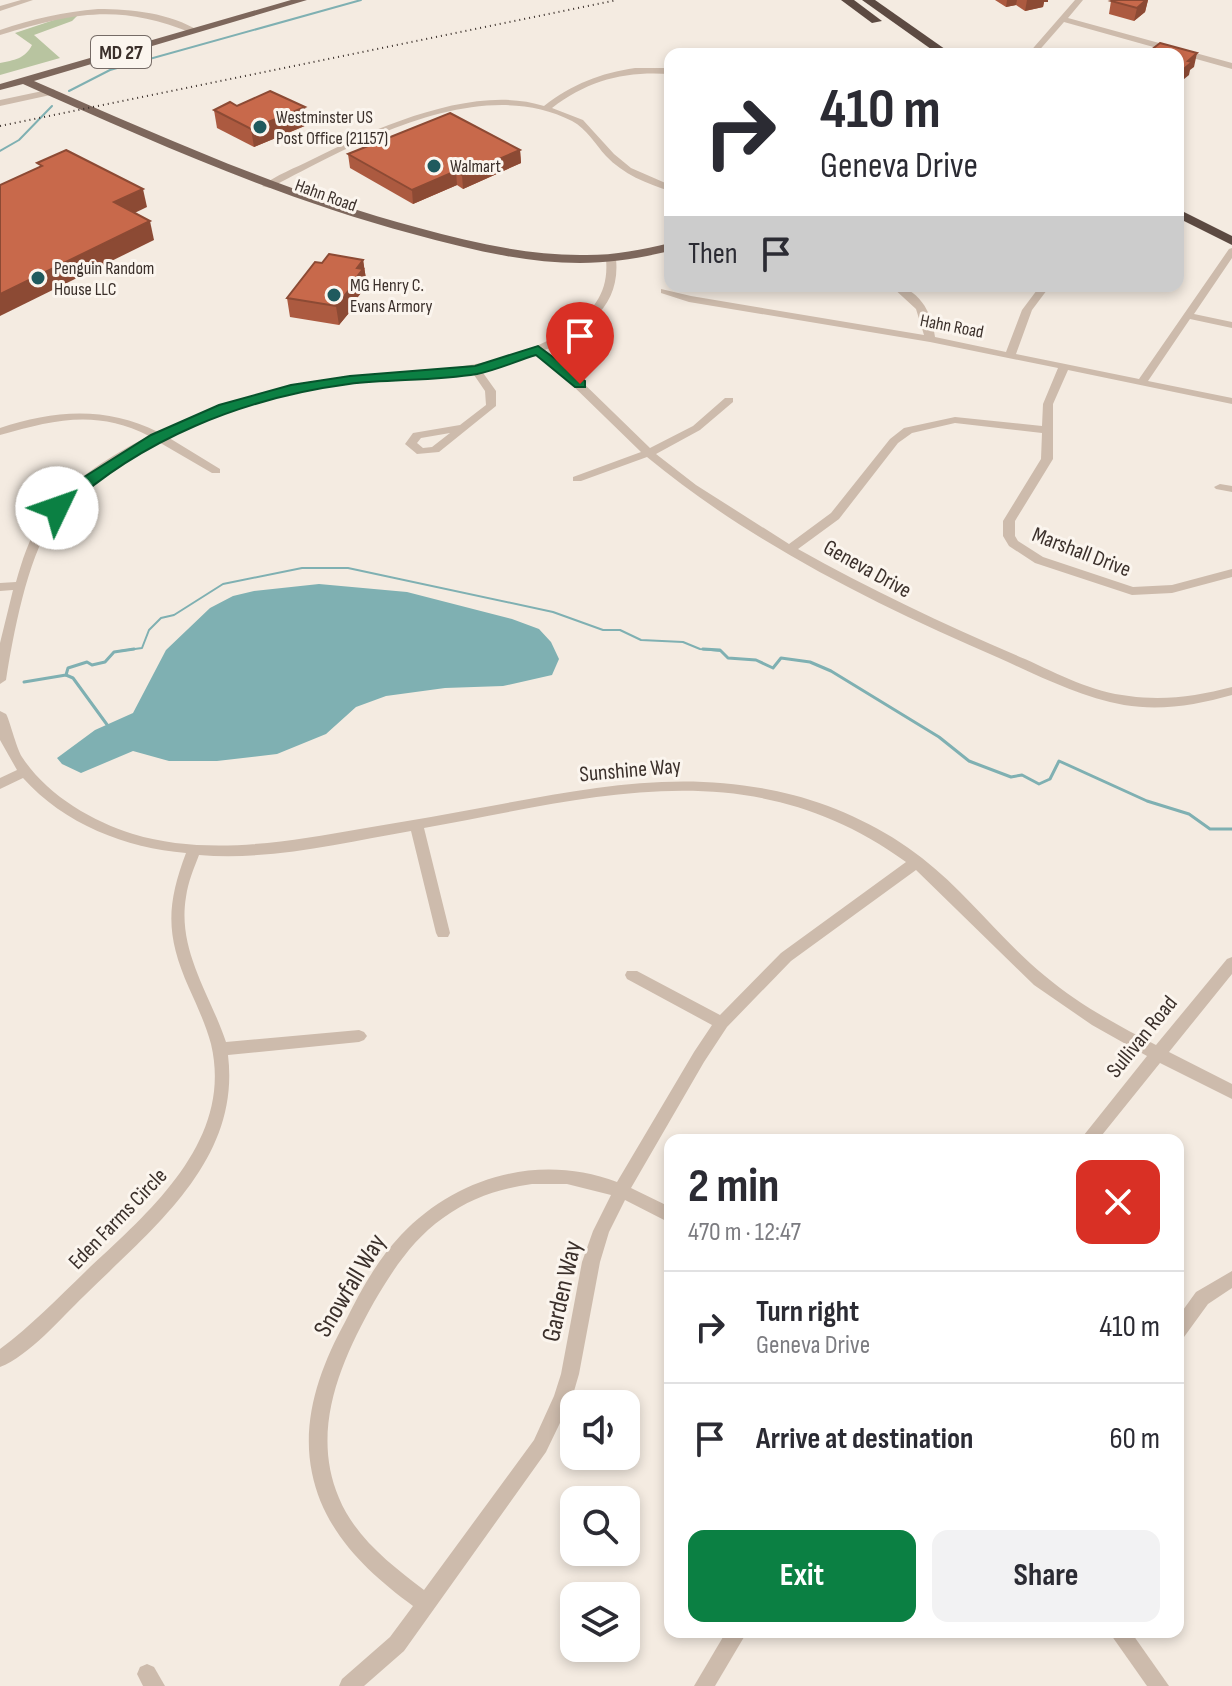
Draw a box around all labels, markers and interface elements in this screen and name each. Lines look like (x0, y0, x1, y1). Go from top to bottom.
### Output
road number: MD 27 (91, 36, 151, 68)
text: 410 m (820, 77, 941, 144)
icon: right (688, 80, 792, 184)
place label: Westminster US Post Office (21157) (276, 107, 388, 149)
marker: Westminster US Post Office (21157) (251, 118, 269, 136)
text: Geneva Drive (820, 145, 978, 188)
place label: Walmart (450, 156, 501, 177)
marker: Walmart (425, 157, 443, 175)
street label: Hahn Road (292, 175, 360, 216)
icon: arrive (754, 232, 798, 276)
text: Then (688, 236, 738, 272)
place label: Penguin Random House LLC (54, 258, 154, 300)
marker: Penguin Random House LLC (29, 269, 47, 287)
place label: MG Henry C. Evans Armory (350, 275, 433, 317)
marker: MG Henry C. Evans Armory (325, 286, 343, 304)
pin (546, 302, 614, 384)
street label: Hahn Road (918, 310, 985, 343)
icon: arrive (558, 314, 602, 358)
position arrow (15, 466, 99, 550)
street label: Marshall Drive (1028, 521, 1135, 584)
street label: Geneva Drive (819, 534, 916, 605)
street label: Sunshine Way (578, 753, 682, 788)
street label: Sullivan Road (1101, 991, 1183, 1083)
text: 2 min (688, 1158, 779, 1215)
button: close (1076, 1160, 1160, 1244)
street label: Eden Farms Circle (63, 1163, 173, 1275)
text: 470 m · 12:47 (688, 1217, 801, 1248)
street label: Snowfall Way (307, 1229, 393, 1343)
street label: Garden Way (536, 1238, 589, 1345)
text: Turn right (756, 1294, 859, 1330)
icon: right (688, 1305, 732, 1349)
text: 410 m (1099, 1309, 1160, 1345)
text: Geneva Drive (756, 1330, 870, 1361)
map controls (560, 1390, 640, 1662)
button: sound (560, 1390, 640, 1470)
icon: arrive (688, 1417, 732, 1461)
text: Arrive at destination (756, 1421, 973, 1457)
text: 60 m (1109, 1421, 1160, 1457)
button: search (560, 1486, 640, 1566)
button: Exit (688, 1530, 916, 1622)
button: Share (932, 1530, 1160, 1622)
button: layers (560, 1582, 640, 1662)

